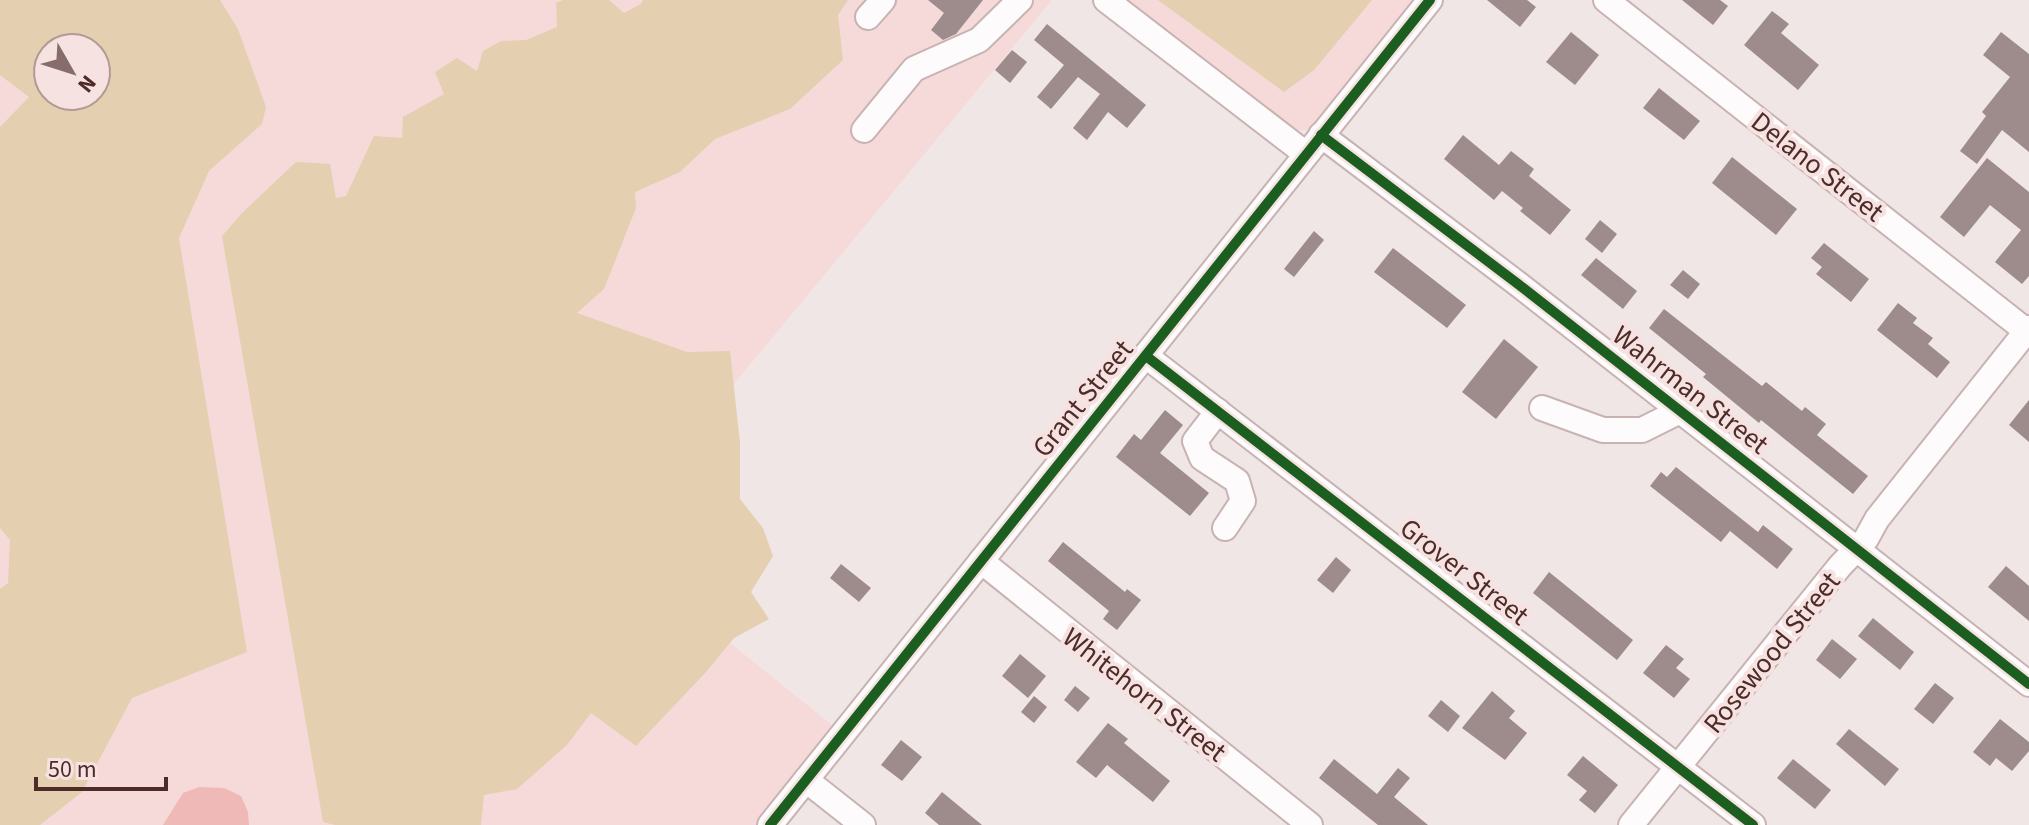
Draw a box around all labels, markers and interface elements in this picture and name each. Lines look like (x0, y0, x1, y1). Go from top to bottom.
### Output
north arrow (32, 32, 112, 112)
text: N (70, 68, 104, 100)
street label: Delano Street (1743, 102, 1893, 232)
street label: Wahrman Street (1604, 316, 1778, 464)
street label: Grant Street (1023, 331, 1143, 466)
street label: Grover Street (1391, 509, 1538, 635)
street label: Rosewood Street (1694, 563, 1850, 742)
street label: Whitehorn Street (1054, 618, 1235, 772)
scale bar (36, 741, 166, 791)
text: 50 m (48, 752, 97, 787)

